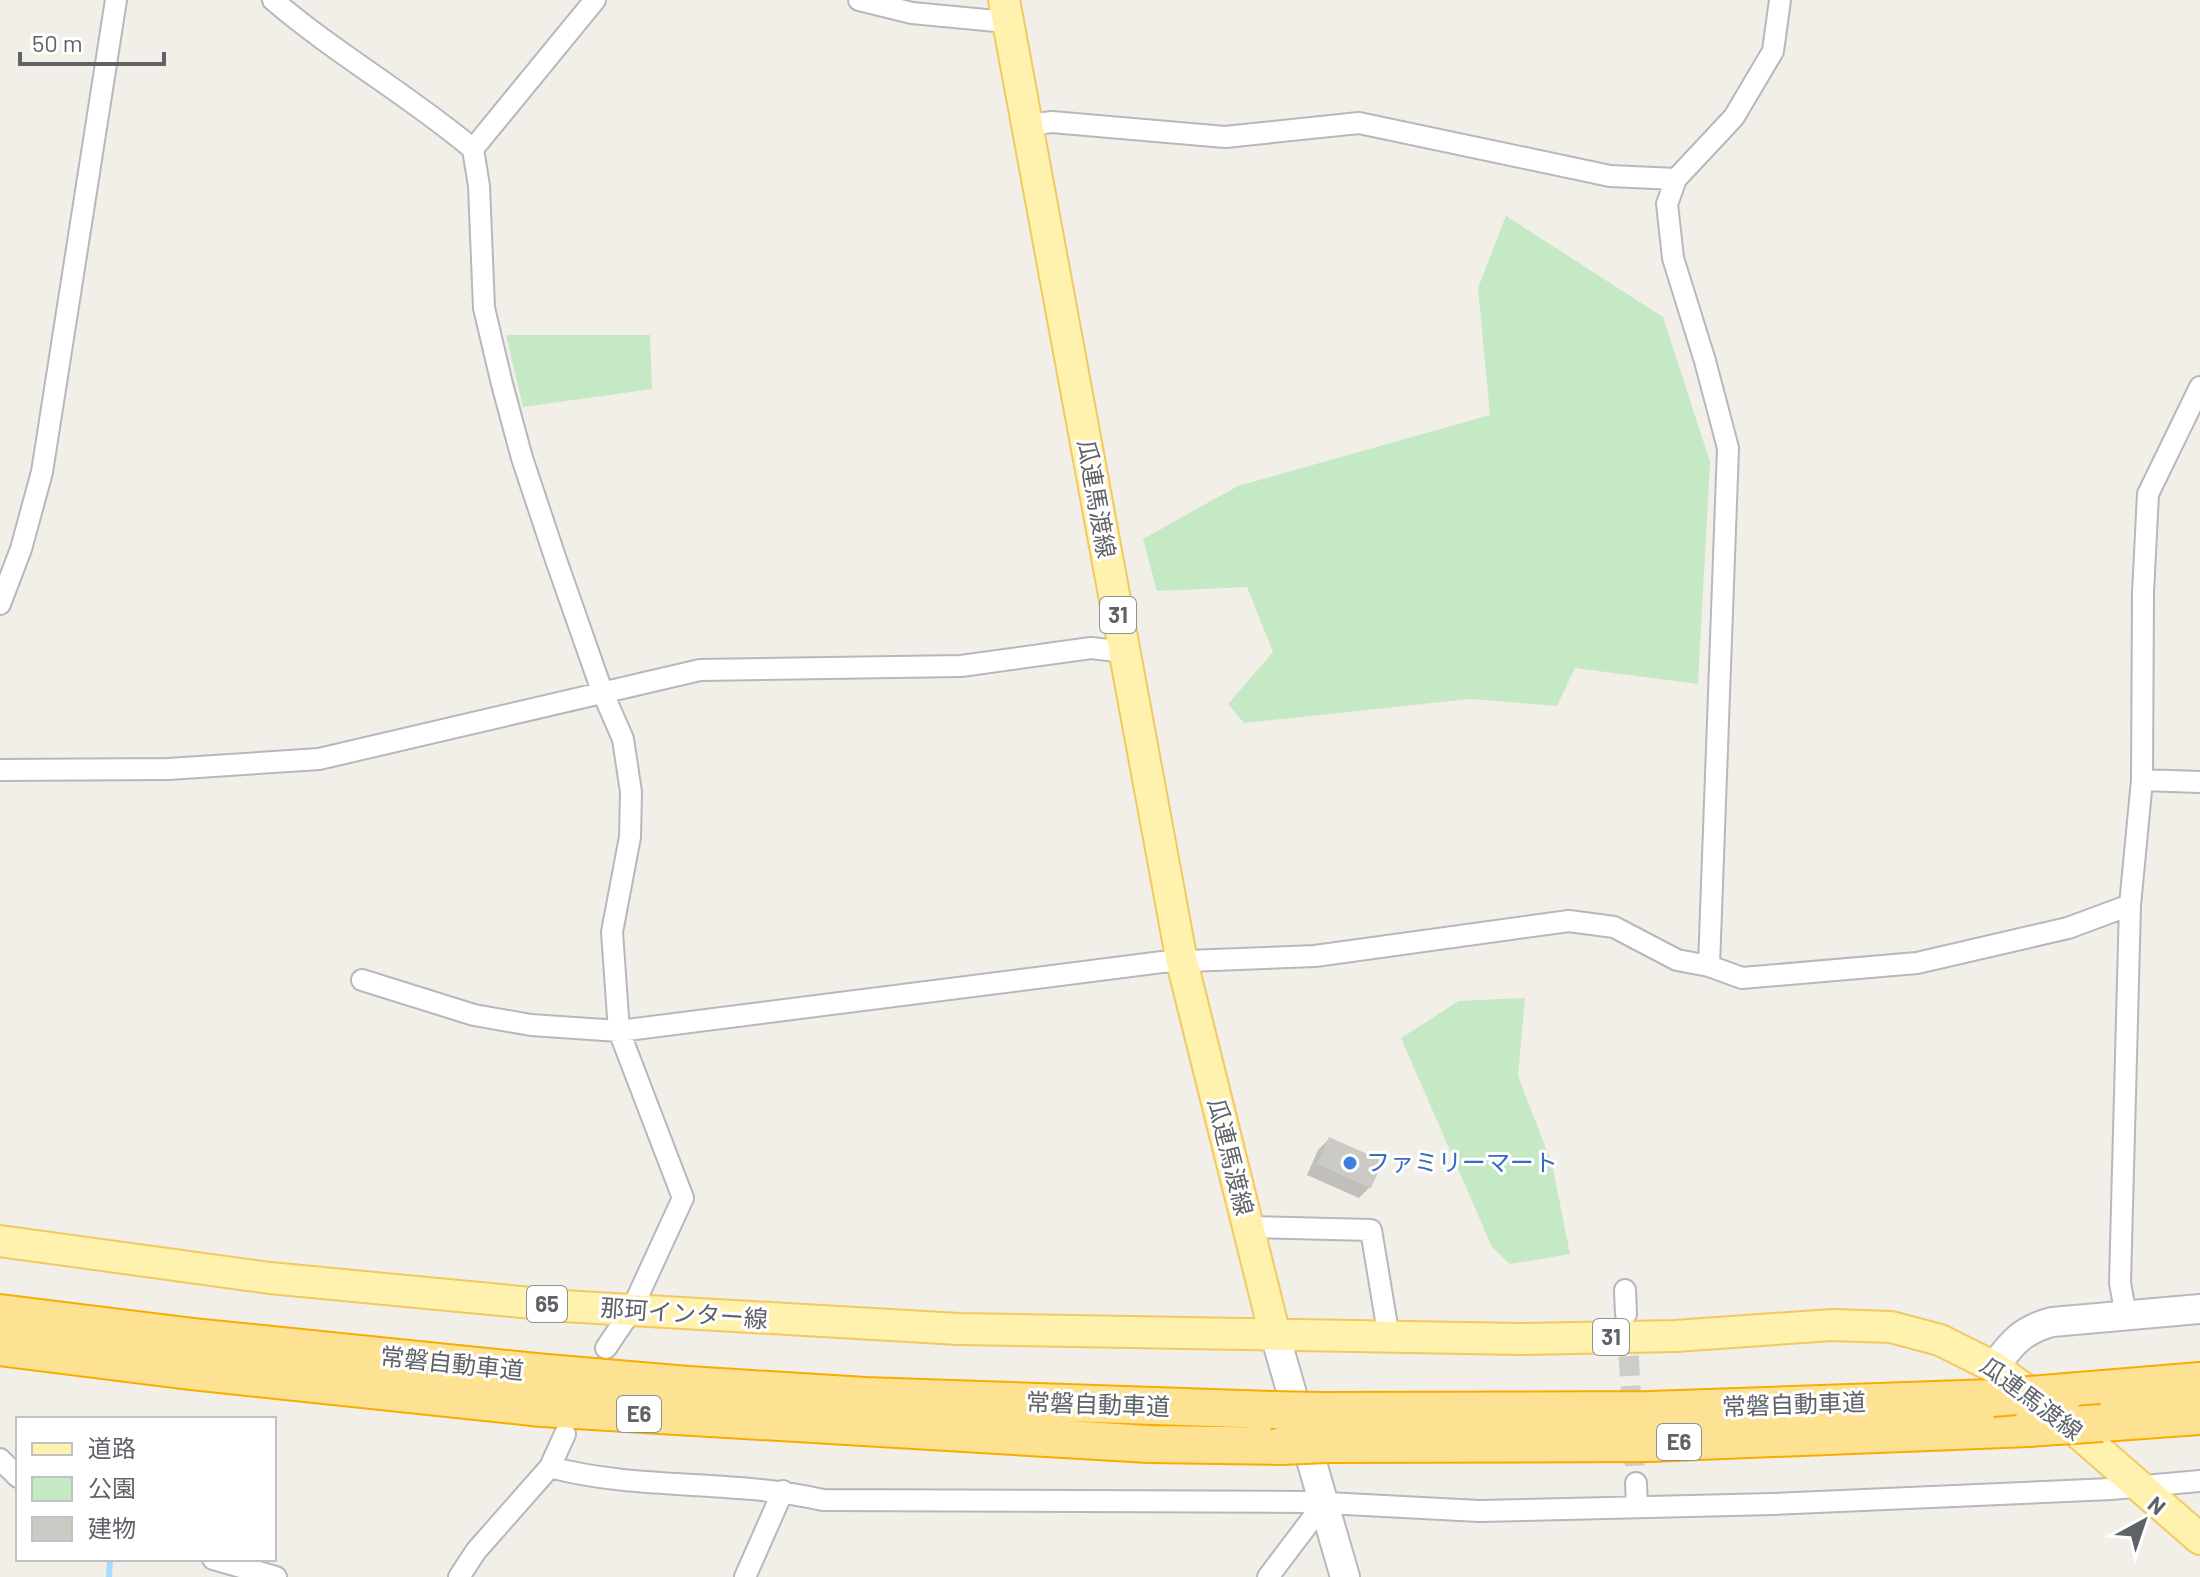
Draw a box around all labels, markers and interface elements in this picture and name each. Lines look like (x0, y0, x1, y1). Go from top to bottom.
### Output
scale bar (20, 16, 164, 66)
text: 50 m (32, 28, 83, 57)
street label: 瓜連馬渡線 (1073, 437, 1122, 560)
road number: 31 (1100, 597, 1136, 633)
street label: 瓜連馬渡線 (1203, 1095, 1260, 1218)
place label: ファミリーマート (1366, 1147, 1558, 1176)
marker: ファミリーマート (1341, 1154, 1359, 1172)
road number: 65 (527, 1286, 567, 1322)
street label: 那珂インター線 (599, 1292, 769, 1333)
road number: 31 (1593, 1319, 1629, 1355)
street label: 常磐自動車道 (379, 1341, 525, 1384)
street label: 瓜連馬渡線 (1975, 1350, 2089, 1445)
street label: 常磐自動車道 (1026, 1386, 1171, 1421)
street label: 常磐自動車道 (1721, 1386, 1866, 1421)
road number: E6 (617, 1396, 661, 1432)
legend (16, 1417, 276, 1561)
road number: E6 (1657, 1424, 1701, 1460)
text: 道路 (88, 1433, 136, 1462)
text: 公園 (88, 1473, 136, 1502)
north arrow (2104, 1481, 2184, 1561)
text: N (2144, 1490, 2171, 1520)
text: 建物 (88, 1513, 136, 1542)

